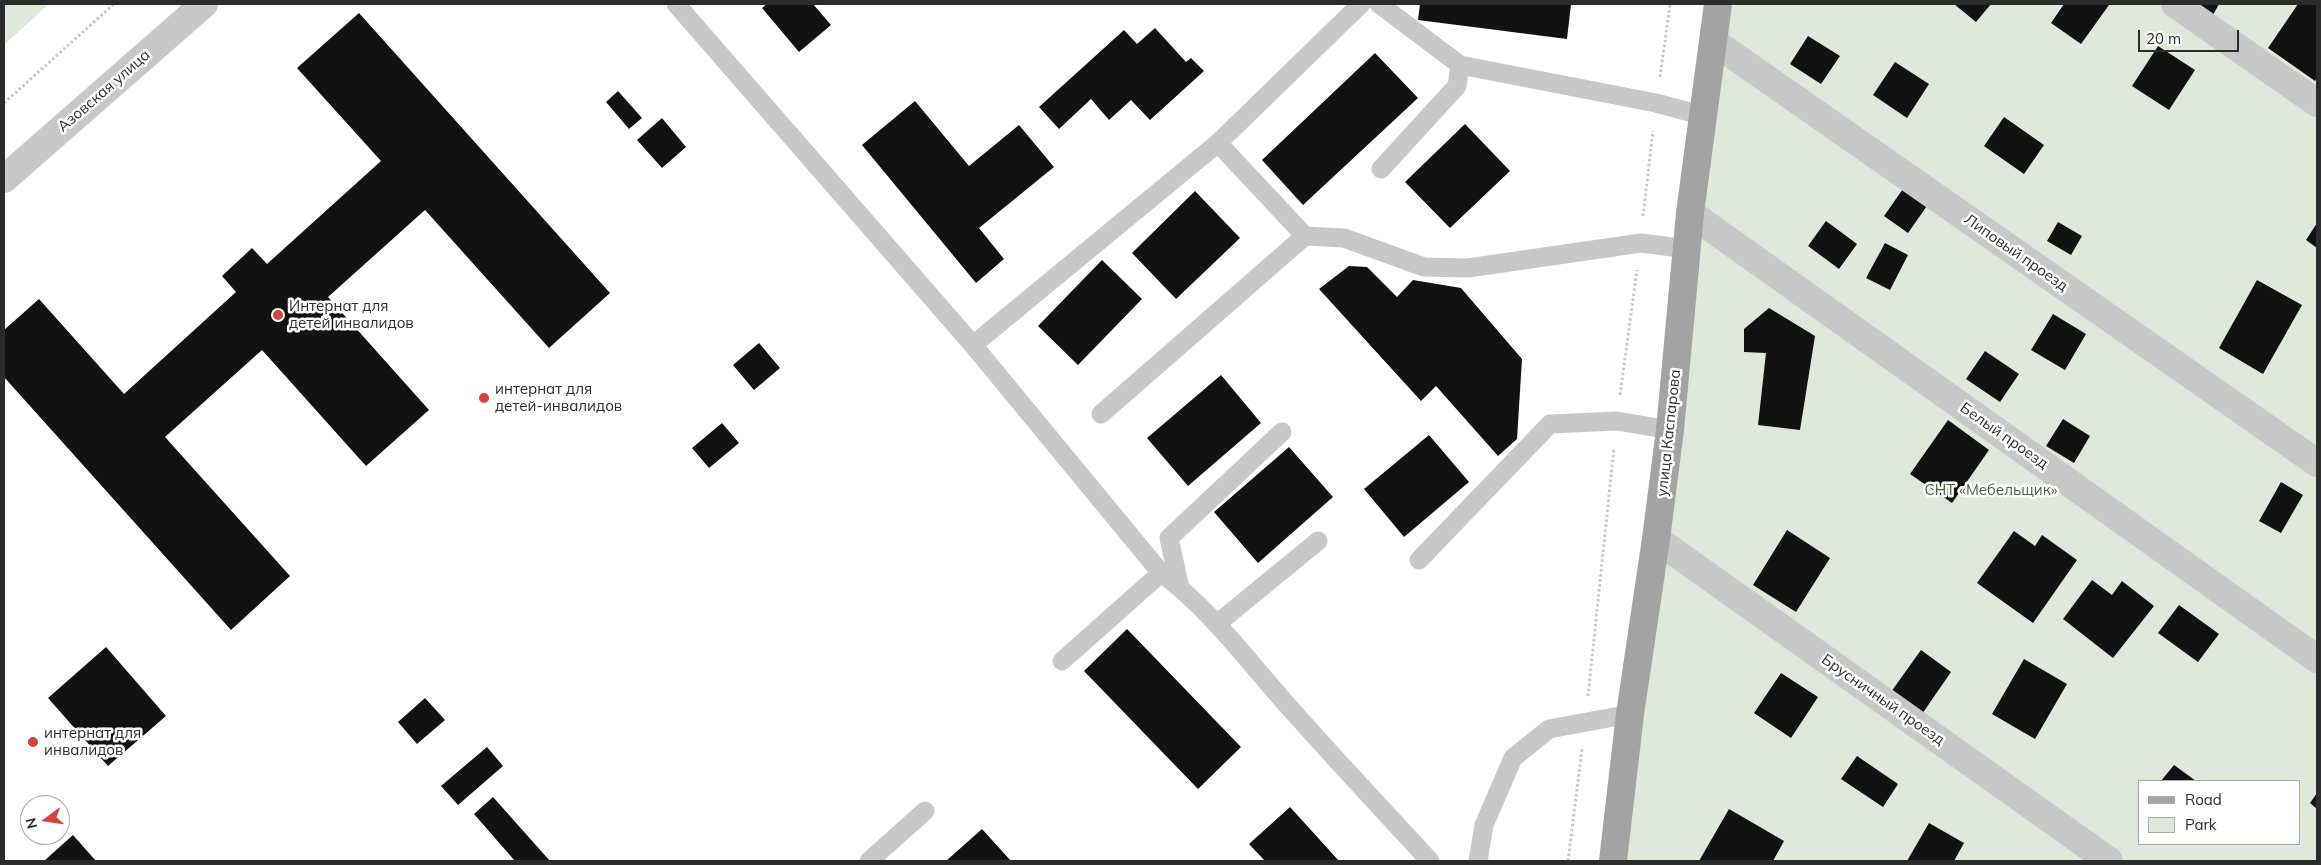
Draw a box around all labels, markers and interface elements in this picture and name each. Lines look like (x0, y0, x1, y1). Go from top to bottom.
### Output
scale bar (2141, 20, 2242, 52)
text: 20 m (2146, 29, 2181, 48)
street label: Азовская улица (54, 46, 154, 136)
street label: Липовый проезд (1961, 211, 2071, 295)
place label: Интернат для детей инвалидов (289, 297, 414, 332)
marker: Интернат для детей инвалидов (271, 308, 285, 322)
street label: улица Каспарова (1653, 369, 1685, 497)
place label: интернат для детей-инвалидов (495, 380, 622, 415)
marker: интернат для детей-инвалидов (477, 391, 491, 405)
street label: Белый проезд (1957, 399, 2051, 473)
park label: СНТ «Мебельщик» (1925, 481, 2057, 499)
street label: Брусничный проезд (1818, 651, 1948, 749)
place label: интернат для инвалидов (44, 724, 141, 759)
marker: интернат для инвалидов (26, 735, 40, 749)
legend (2138, 780, 2301, 845)
text: Road (2185, 790, 2222, 809)
north arrow (20, 795, 70, 845)
text: Park (2185, 815, 2217, 834)
text: N (21, 816, 41, 831)

